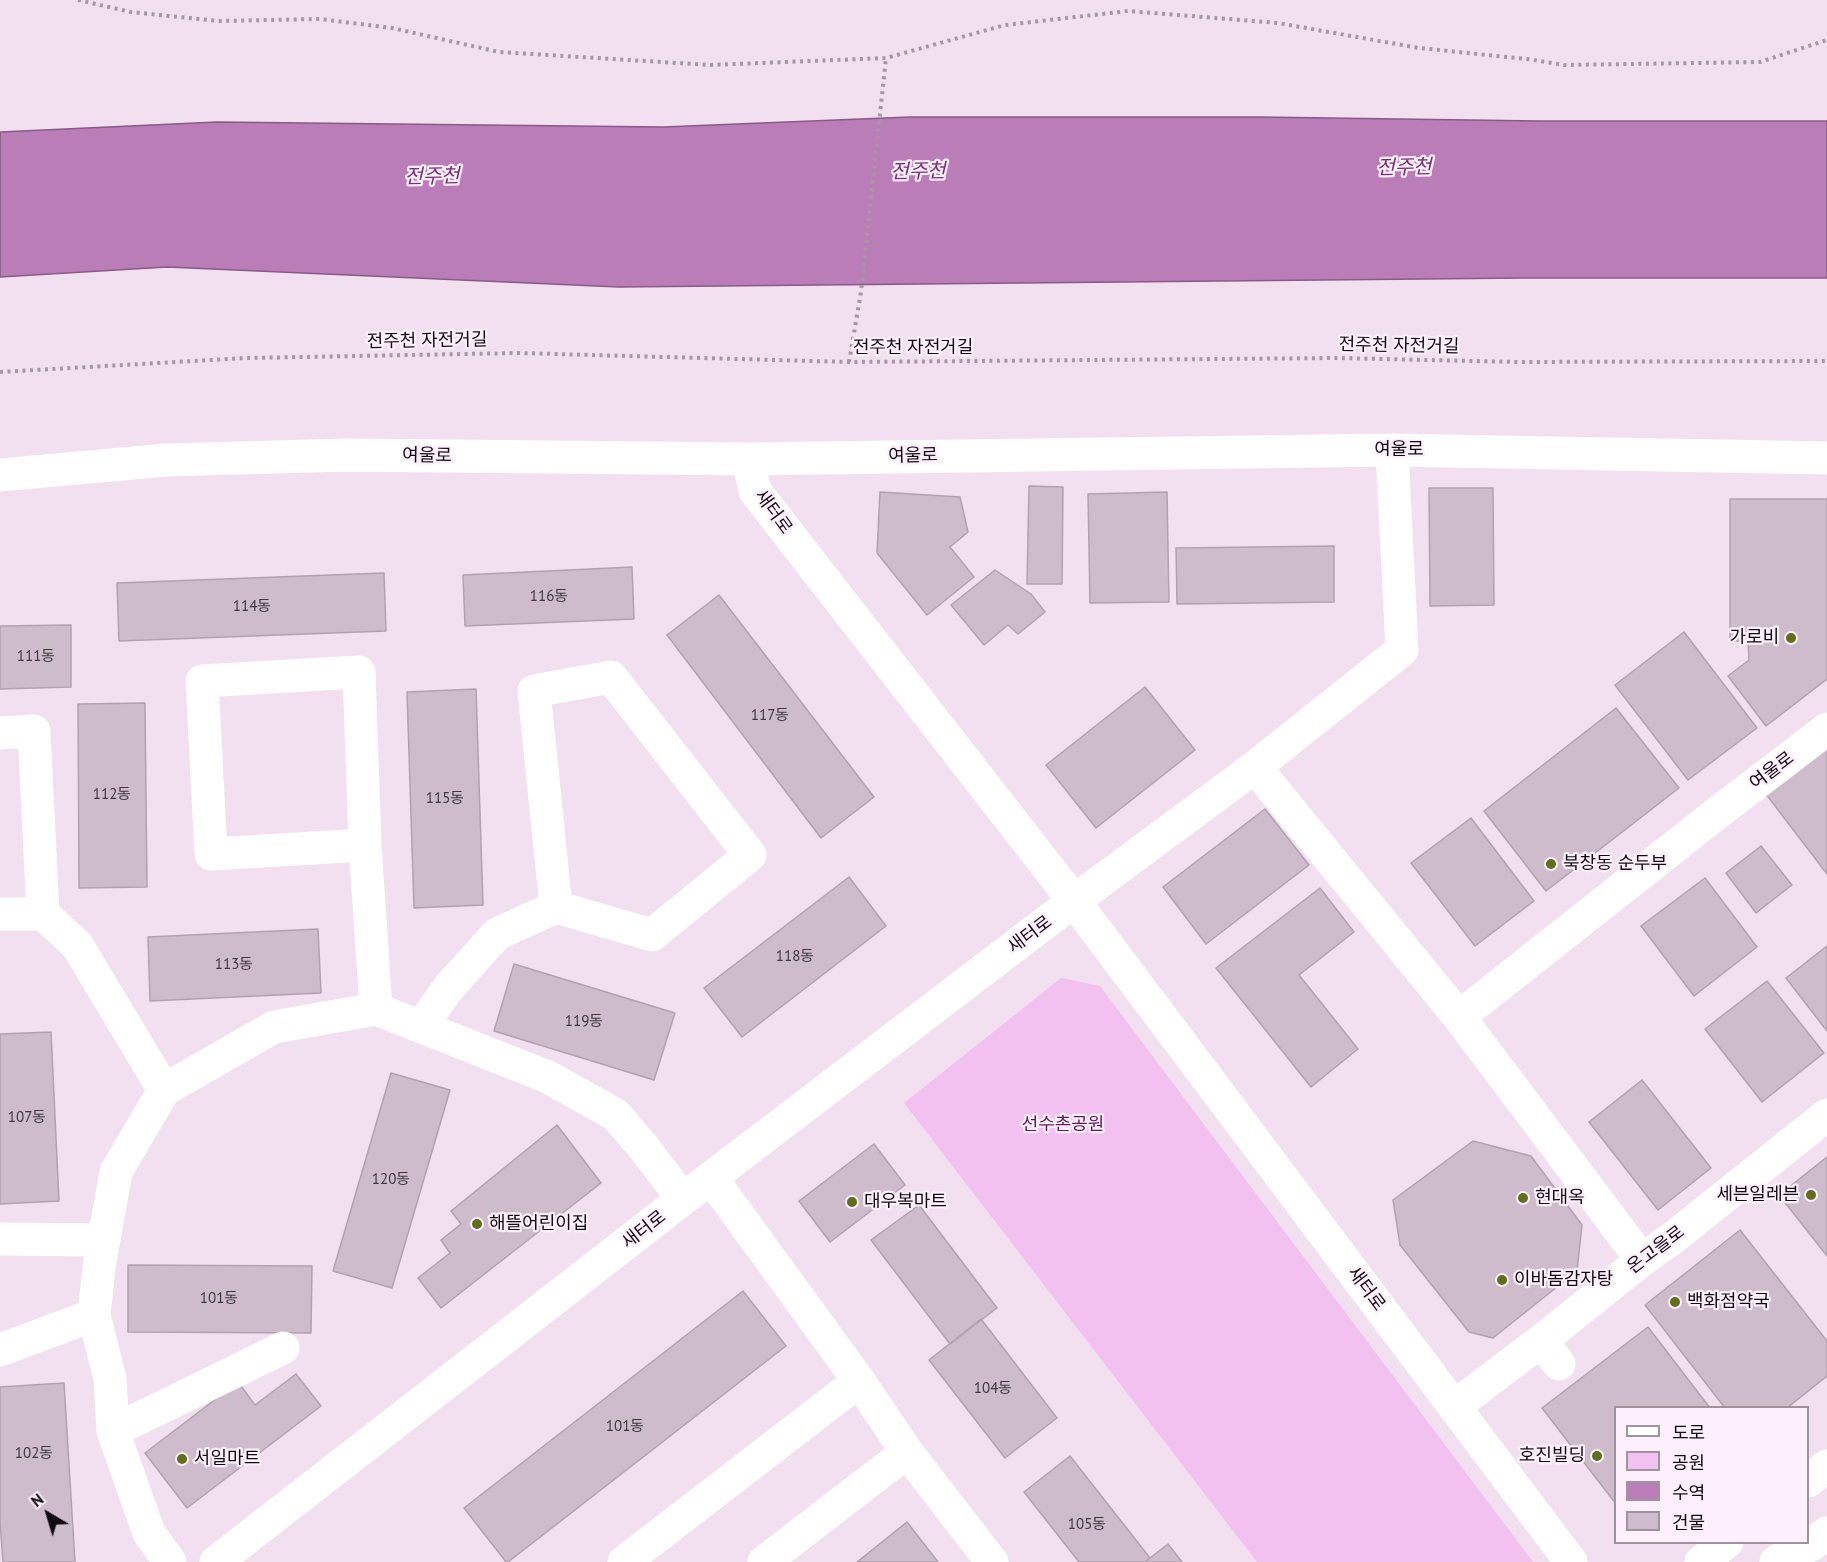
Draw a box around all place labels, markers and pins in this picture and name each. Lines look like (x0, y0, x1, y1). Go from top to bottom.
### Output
place label: 가로비 (1729, 627, 1779, 649)
marker: 가로비 (1784, 631, 1798, 645)
place label: 북창동 순두부 (1563, 853, 1667, 875)
marker: 북창동 순두부 (1544, 857, 1558, 871)
place label: 세븐일레븐 (1716, 1184, 1799, 1206)
place label: 현대옥 (1535, 1187, 1585, 1209)
marker: 세븐일레븐 (1804, 1188, 1818, 1202)
place label: 대우복마트 (864, 1191, 947, 1213)
marker: 현대옥 (1516, 1191, 1530, 1205)
marker: 대우복마트 (845, 1195, 859, 1209)
place label: 해뜰어린이집 (489, 1213, 588, 1235)
marker: 해뜰어린이집 (470, 1217, 484, 1231)
place label: 이바돔감자탕 (1514, 1269, 1613, 1291)
marker: 이바돔감자탕 (1495, 1273, 1509, 1287)
place label: 백화점약국 (1687, 1291, 1770, 1313)
marker: 백화점약국 (1668, 1295, 1682, 1309)
place label: 호진빌딩 (1519, 1445, 1585, 1467)
place label: 서일마트 (194, 1448, 260, 1470)
marker: 호진빌딩 (1590, 1449, 1604, 1463)
marker: 서일마트 (175, 1452, 189, 1466)

